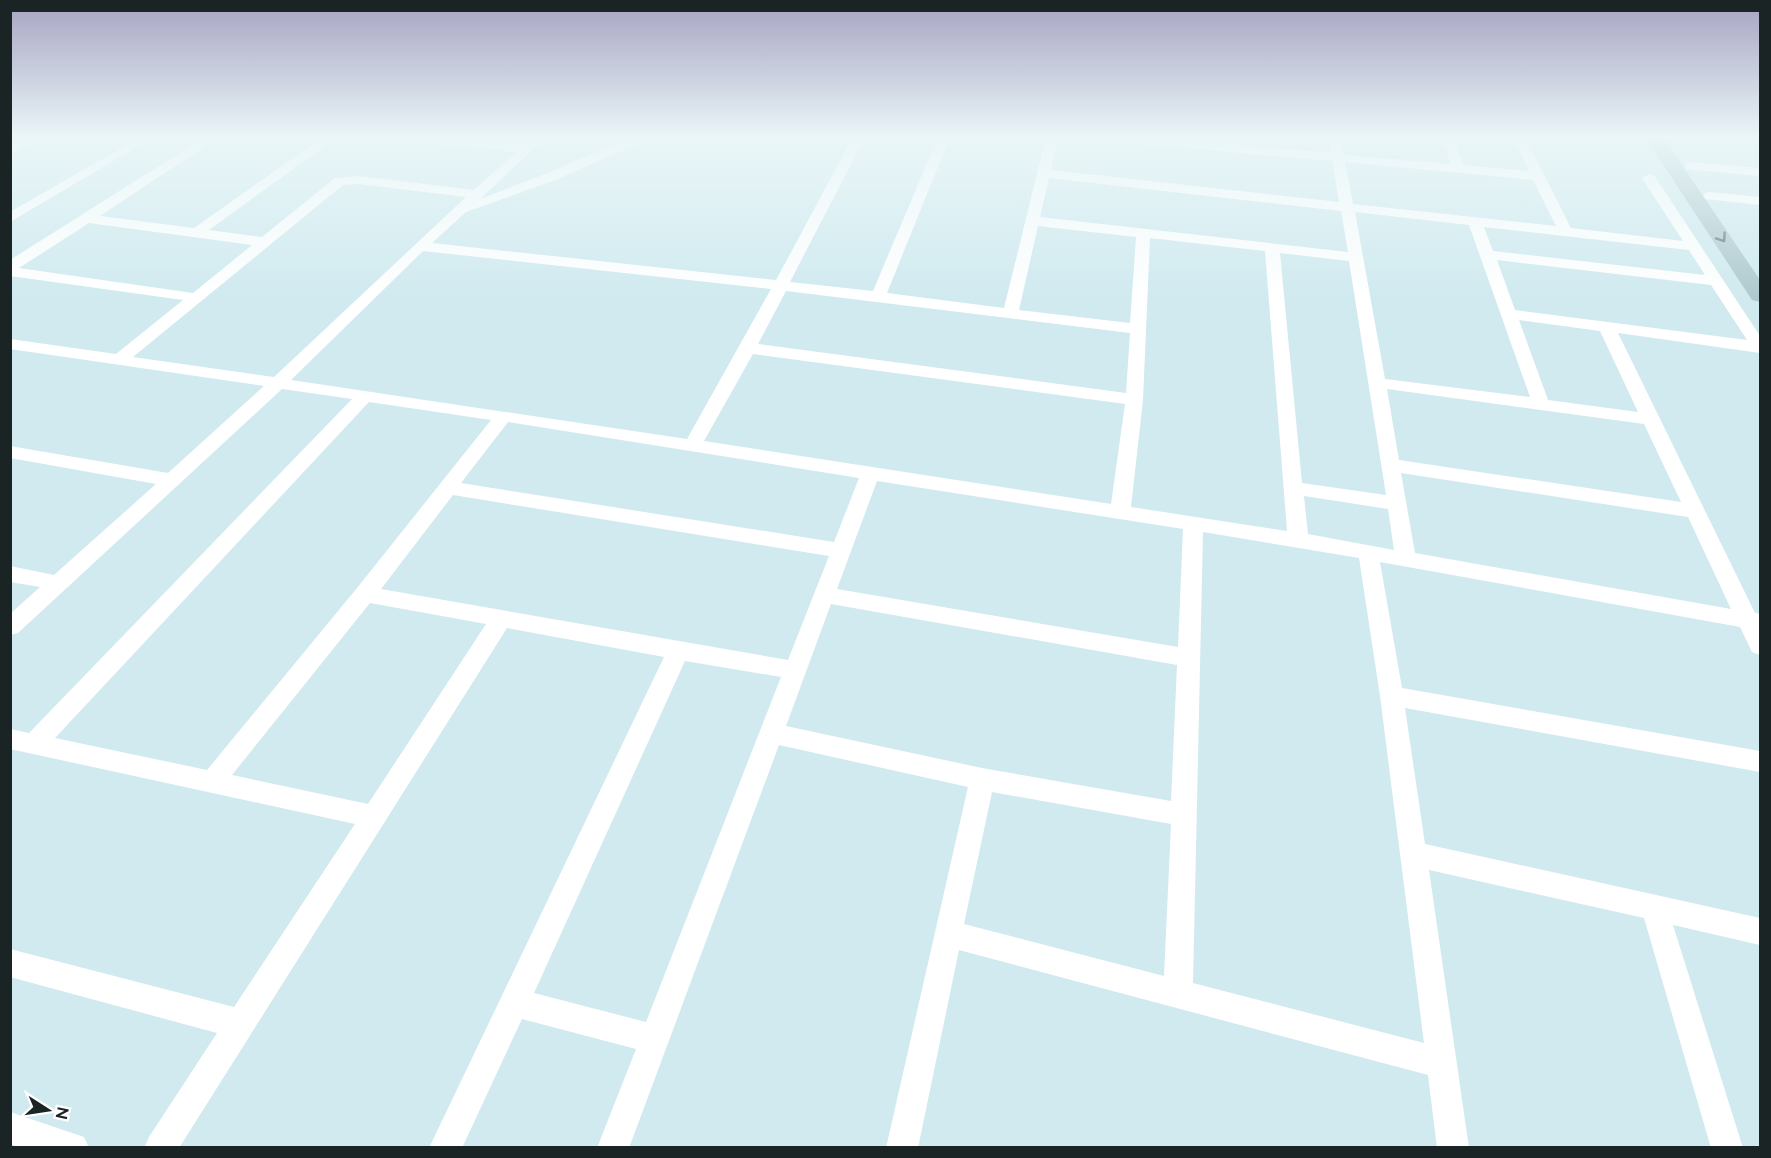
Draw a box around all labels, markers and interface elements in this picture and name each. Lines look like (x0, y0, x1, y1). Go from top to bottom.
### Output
one-way arrow (1715, 231, 1726, 242)
north arrow (18, 1080, 78, 1140)
text: N (52, 1105, 73, 1121)

